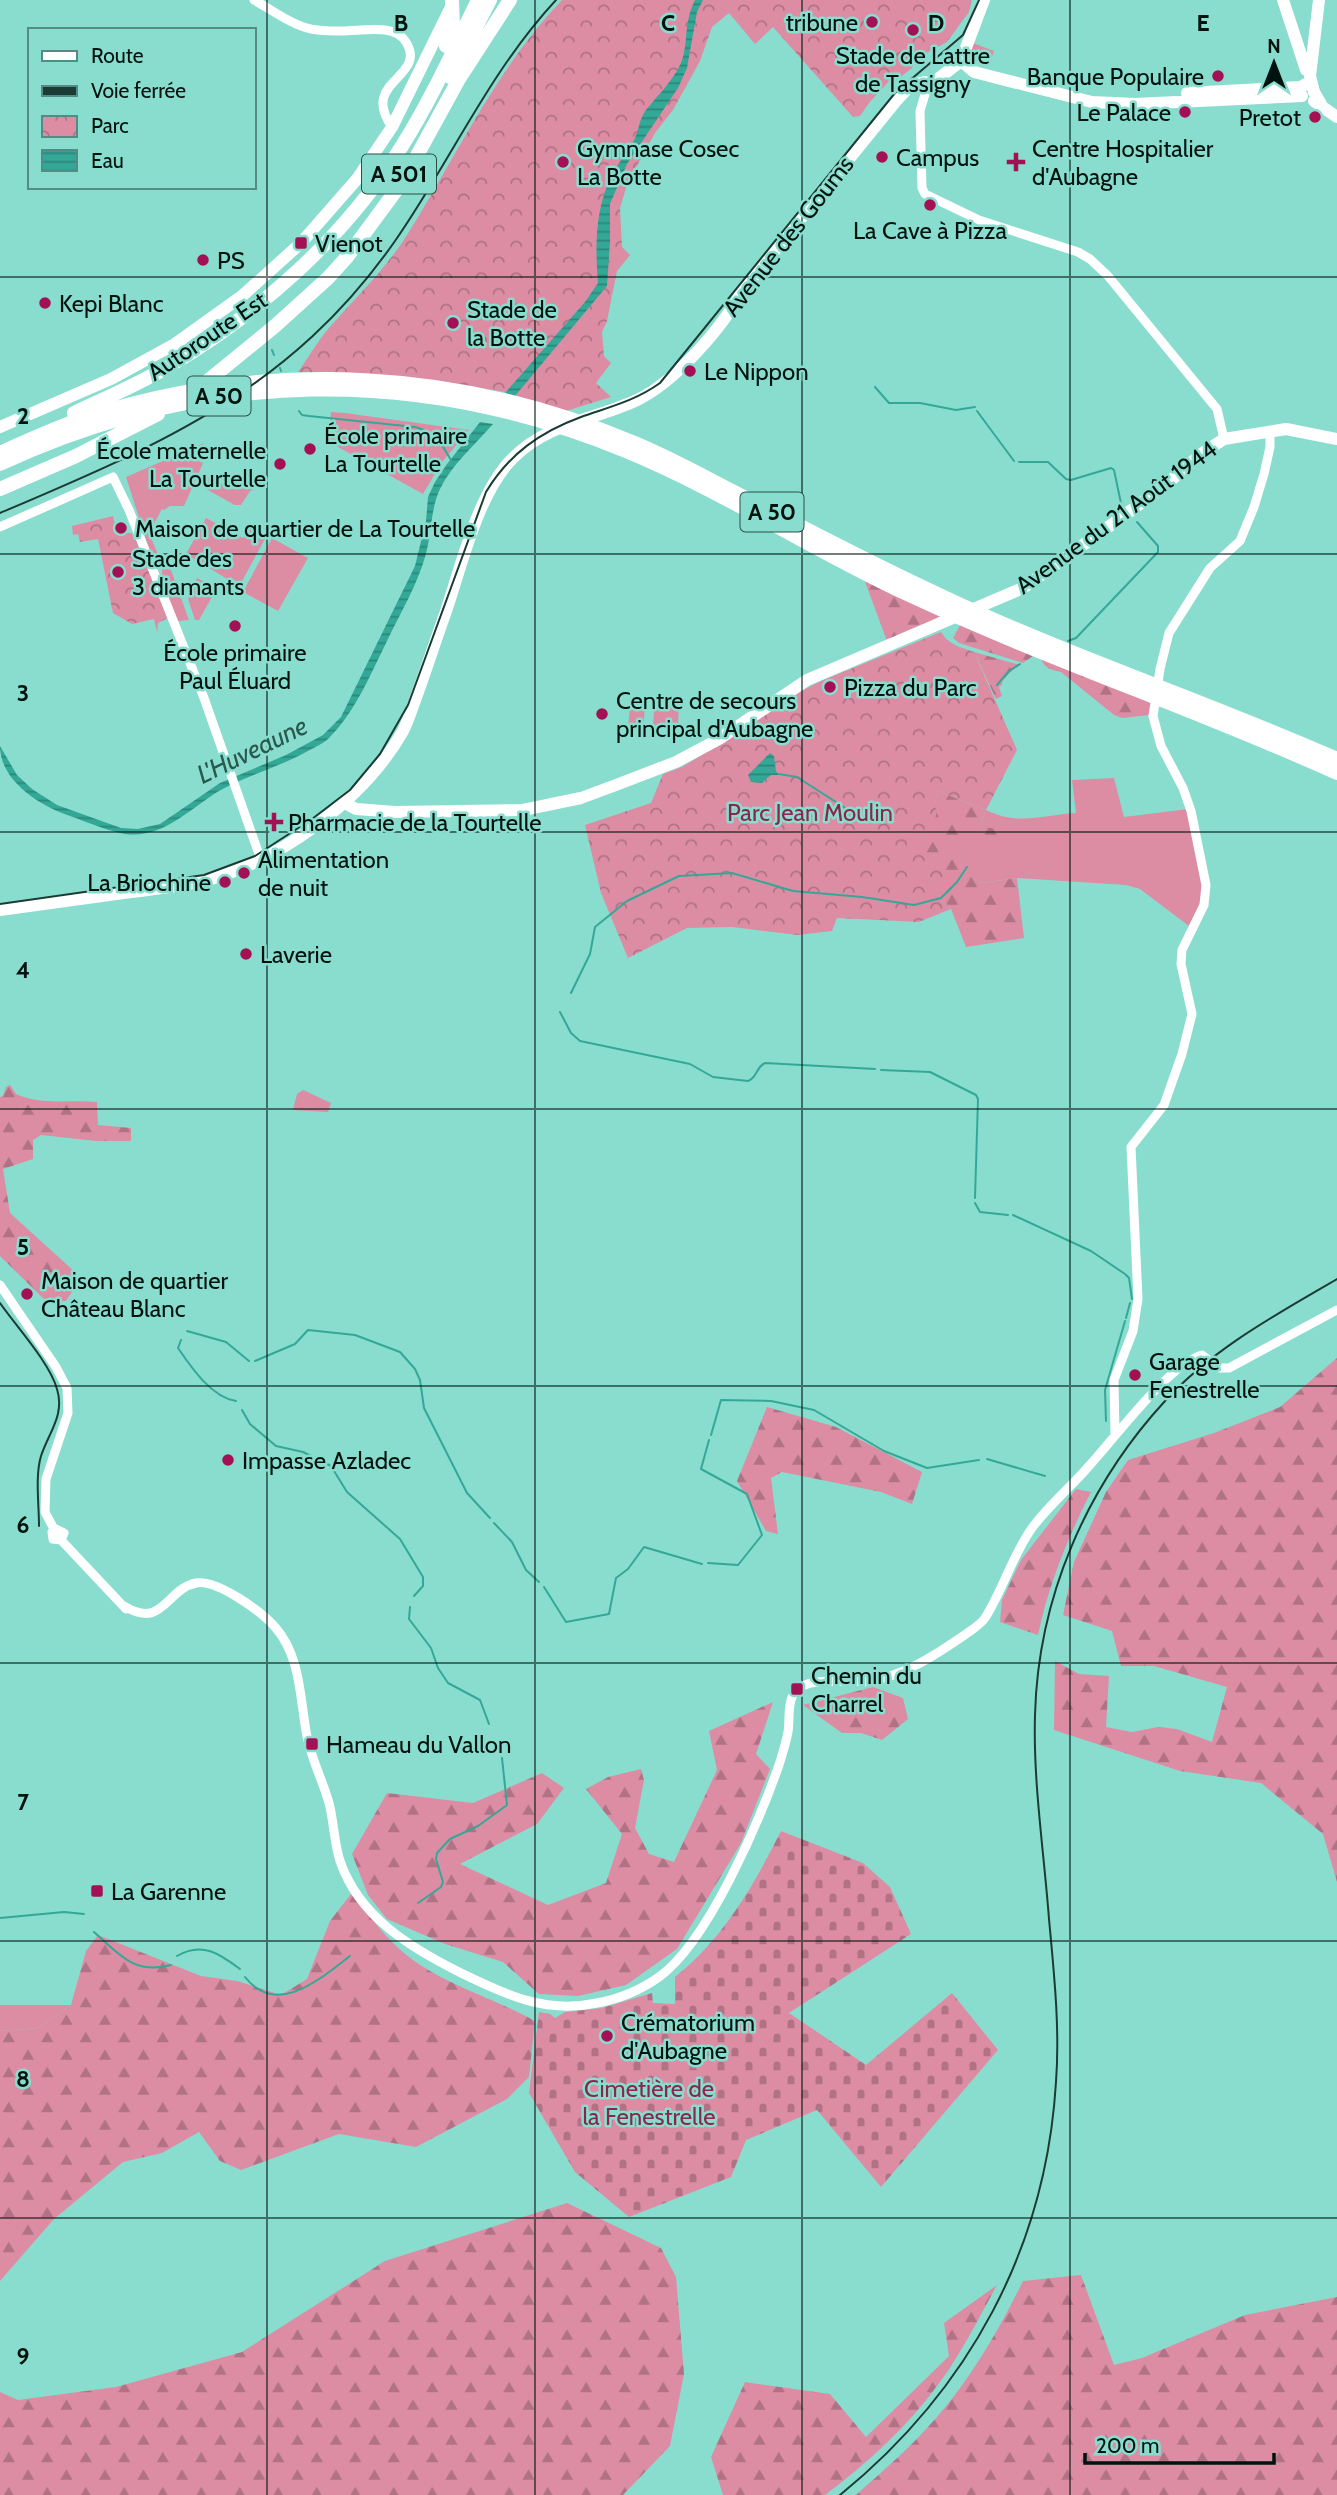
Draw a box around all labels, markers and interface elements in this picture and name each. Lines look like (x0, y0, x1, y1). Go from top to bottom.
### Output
place label: tribune (786, 8, 858, 37)
text: B (394, 9, 408, 37)
text: C (661, 9, 675, 37)
text: D (928, 9, 944, 37)
text: E (1196, 9, 1210, 37)
marker: tribune (864, 14, 880, 30)
marker: Stade de Lattre de Tassigny (905, 22, 921, 38)
legend (28, 28, 256, 189)
north arrow (1239, 28, 1309, 98)
text: N (1267, 35, 1281, 58)
place label: Stade de Lattre de Tassigny (836, 41, 990, 98)
text: Route (91, 43, 144, 68)
place label: Banque Populaire (1027, 62, 1204, 91)
marker: Banque Populaire (1210, 68, 1226, 84)
text: Voie ferrée (91, 78, 186, 103)
place label: Le Palace (1076, 98, 1171, 127)
place label: Pretot (1239, 103, 1301, 132)
marker: Le Palace (1177, 104, 1193, 120)
marker: Pretot (1307, 109, 1323, 125)
text: Parc (91, 113, 129, 138)
place label: Gymnase Cosec La Botte (577, 134, 739, 191)
place label: Centre Hospitalier d'Aubagne (1032, 134, 1214, 191)
place label: Campus (896, 143, 979, 172)
text: Eau (91, 148, 124, 173)
marker: Campus (874, 149, 890, 165)
street label: Avenue des Goums (716, 150, 860, 322)
marker: Centre Hospitalier d'Aubagne (1006, 152, 1026, 172)
road number: A 501 (362, 154, 436, 194)
marker: Gymnase Cosec La Botte (555, 154, 571, 170)
marker: La Cave à Pizza (922, 197, 938, 213)
place label: La Cave à Pizza (853, 216, 1007, 245)
place label: Vienot (315, 229, 383, 258)
marker: Vienot (293, 235, 309, 251)
place label: PS (217, 246, 245, 275)
marker: PS (195, 252, 211, 268)
street label: Autoroute Est (142, 285, 272, 387)
place label: Kepi Blanc (59, 289, 164, 318)
marker: Kepi Blanc (37, 295, 53, 311)
place label: Stade de la Botte (467, 295, 557, 352)
marker: Stade de la Botte (445, 315, 461, 331)
place label: Le Nippon (704, 357, 809, 386)
marker: Le Nippon (682, 363, 698, 379)
road number: A 50 (188, 376, 250, 416)
text: 2 (17, 402, 29, 430)
place label: École primaire La Tourtelle (324, 421, 467, 478)
street label: Avenue du 21 Août 1944 (1010, 434, 1222, 600)
place label: École maternelle La Tourtelle (97, 436, 266, 493)
marker: École primaire La Tourtelle (302, 441, 318, 457)
marker: École maternelle La Tourtelle (272, 456, 288, 472)
road number: A 50 (740, 492, 804, 532)
place label: Maison de quartier de La Tourtelle (135, 514, 475, 543)
marker: Maison de quartier de La Tourtelle (113, 520, 129, 536)
place label: Stade des 3 diamants (132, 544, 244, 601)
marker: Stade des 3 diamants (110, 564, 126, 580)
marker: École primaire Paul Éluard (227, 618, 243, 634)
place label: École primaire Paul Éluard (163, 638, 307, 695)
place label: Pizza du Parc (844, 673, 977, 702)
text: 3 (17, 679, 29, 707)
marker: Pizza du Parc (822, 679, 838, 695)
place label: Centre de secours principal d'Aubagne (616, 686, 813, 743)
marker: Centre de secours principal d'Aubagne (594, 706, 610, 722)
water label: L'Huveaune (191, 709, 313, 790)
park label: Parc Jean Moulin (727, 798, 893, 827)
place label: Pharmacie de la Tourtelle (288, 808, 542, 837)
marker: Pharmacie de la Tourtelle (266, 814, 282, 830)
place label: Alimentation de nuit (258, 845, 389, 902)
marker: Alimentation de nuit (236, 865, 252, 881)
place label: La Briochine (87, 868, 211, 897)
marker: La Briochine (217, 874, 233, 890)
place label: Laverie (260, 940, 332, 969)
marker: Laverie (238, 946, 254, 962)
text: 4 (16, 956, 30, 984)
text: 5 (17, 1233, 29, 1261)
place label: Maison de quartier Château Blanc (41, 1266, 228, 1323)
marker: Maison de quartier Château Blanc (19, 1286, 35, 1302)
place label: Garage Fenestrelle (1149, 1347, 1260, 1404)
marker: Garage Fenestrelle (1127, 1367, 1143, 1383)
place label: Impasse Azladec (242, 1446, 411, 1475)
marker: Impasse Azladec (220, 1452, 236, 1468)
text: 6 (17, 1511, 29, 1539)
place label: Chemin du Charrel (811, 1661, 922, 1718)
marker: Chemin du Charrel (789, 1681, 805, 1697)
place label: Hameau du Vallon (326, 1730, 511, 1759)
marker: Hameau du Vallon (304, 1736, 320, 1752)
text: 7 (17, 1788, 29, 1816)
place label: La Garenne (111, 1877, 226, 1906)
marker: La Garenne (89, 1883, 105, 1899)
place label: Crématorium d'Aubagne (621, 2008, 755, 2065)
marker: Crématorium d'Aubagne (599, 2028, 615, 2044)
text: 8 (16, 2065, 30, 2093)
park label: Cimetière de la Fenestrelle (582, 2074, 716, 2131)
text: 9 (17, 2342, 29, 2370)
scale bar (1085, 2422, 1274, 2466)
text: 200 m (1096, 2433, 1159, 2458)

